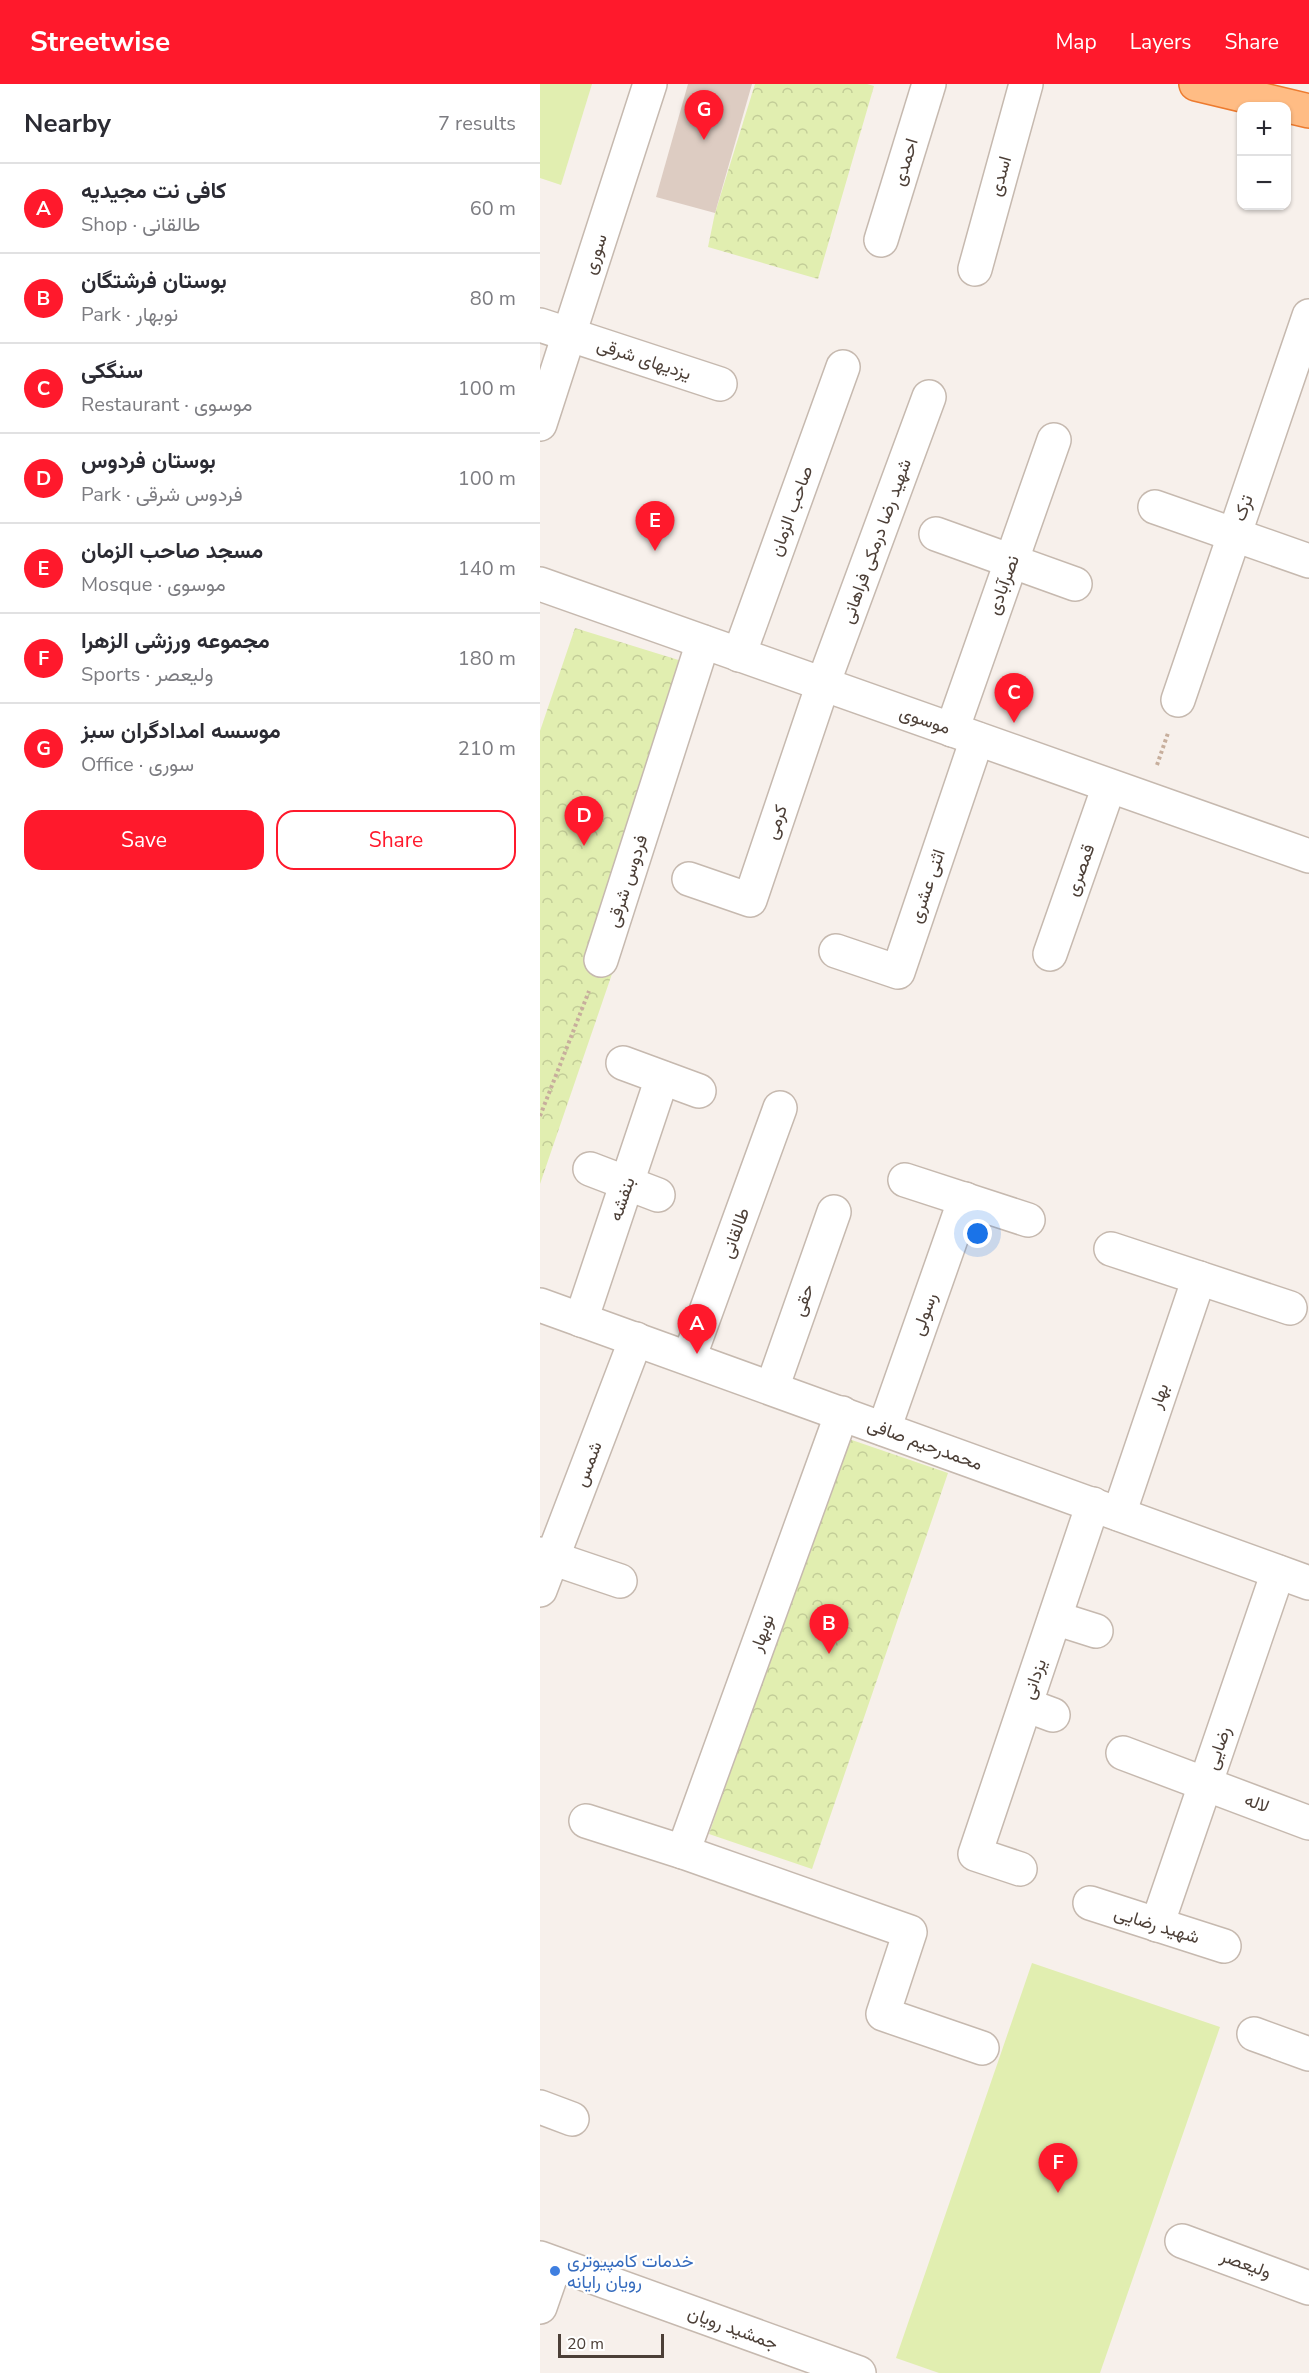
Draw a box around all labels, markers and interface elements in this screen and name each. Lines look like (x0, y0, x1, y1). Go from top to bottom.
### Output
text: Streetwise (30, 23, 170, 61)
text: Map (1055, 28, 1097, 56)
text: Layers (1130, 28, 1191, 56)
text: Share (1224, 28, 1279, 56)
pin: G (684, 91, 724, 140)
map controls (1237, 102, 1291, 210)
button: + (1237, 102, 1291, 156)
text: Nearby (24, 106, 111, 141)
text: 7 results (438, 110, 516, 137)
street label: احمدی (886, 135, 924, 189)
street label: اسدی (983, 153, 1017, 199)
button: − (1237, 156, 1291, 210)
text: کافی نت مجیدیه (81, 176, 226, 206)
text: A (36, 195, 51, 222)
text: 60 m (470, 195, 516, 222)
text: Shop · طالقانی (81, 211, 200, 238)
street label: سوری (577, 231, 613, 277)
text: بوستان فرشتگان (81, 266, 227, 296)
text: B (37, 285, 50, 312)
text: 80 m (470, 285, 516, 312)
text: Park · نوبهار (81, 301, 178, 328)
street label: یزدیهای شرقی (594, 332, 694, 386)
text: سنگکی (81, 356, 143, 386)
text: C (37, 375, 50, 402)
text: 100 m (458, 375, 516, 402)
text: Restaurant · موسوی (81, 391, 252, 418)
text: بوستان فردوس (81, 446, 216, 476)
street label: شهید رضا درمکی فراهانی (835, 455, 917, 627)
street label: صاحب الزمان (764, 462, 818, 560)
text: D (36, 465, 51, 492)
text: 100 m (458, 465, 516, 492)
text: Park · فردوس شرقی (81, 481, 243, 508)
street label: ترک (1227, 492, 1259, 524)
pin: E (636, 502, 674, 551)
text: مسجد صاحب الزمان (81, 536, 263, 566)
street label: نصرآبادی (981, 552, 1025, 618)
text: E (38, 555, 49, 582)
text: 140 m (458, 555, 516, 582)
text: Mosque · موسوی (81, 571, 226, 598)
text: مجموعه ورزشی الزهرا (81, 626, 270, 656)
text: F (38, 645, 49, 672)
text: 180 m (458, 645, 516, 672)
text: Sports · ولیعصر (81, 661, 214, 688)
pin: C (994, 674, 1034, 723)
street label: موسوی (896, 700, 954, 740)
text: موسسه امدادگران سبز (81, 716, 281, 746)
text: G (36, 735, 51, 762)
text: 210 m (458, 735, 516, 762)
text: Office · سوری (81, 751, 194, 778)
pin: D (564, 796, 603, 846)
street label: کرمی (759, 801, 793, 843)
button: Save (24, 810, 264, 870)
button: Share (276, 810, 516, 870)
street label: فردوس شرقی (601, 832, 653, 930)
street label: قمصری (1060, 841, 1100, 899)
street label: اثنی عشری (903, 846, 951, 926)
street label: بنفشه (603, 1174, 641, 1224)
street label: طالقانی (715, 1204, 755, 1262)
your location (963, 1219, 992, 1248)
street label: حقی (786, 1281, 820, 1319)
street label: رسولی (905, 1289, 943, 1339)
pin: A (678, 1304, 716, 1354)
street label: بهار (1143, 1380, 1174, 1413)
street label: محمدرحیم صافی (864, 1412, 986, 1476)
street label: شمس (568, 1438, 608, 1490)
pin: B (810, 1604, 848, 1654)
street label: نوبهار (744, 1611, 780, 1656)
street label: یزدانی (1016, 1656, 1052, 1702)
street label: رضایی (1199, 1723, 1237, 1773)
street label: لاله (1241, 1787, 1273, 1819)
street label: شهید رضایی (1111, 1901, 1203, 1949)
pin: F (1038, 2144, 1078, 2193)
street label: ولیعصر (1216, 2243, 1275, 2284)
place label: خدمات کامپیوتری رویان رایانه (567, 2249, 693, 2294)
marker: خدمات کامپیوتری رویان رایانه (548, 2264, 562, 2278)
street label: جمشید رویان (684, 2301, 782, 2355)
scale bar (558, 2331, 664, 2358)
text: 20 m (567, 2333, 604, 2355)

